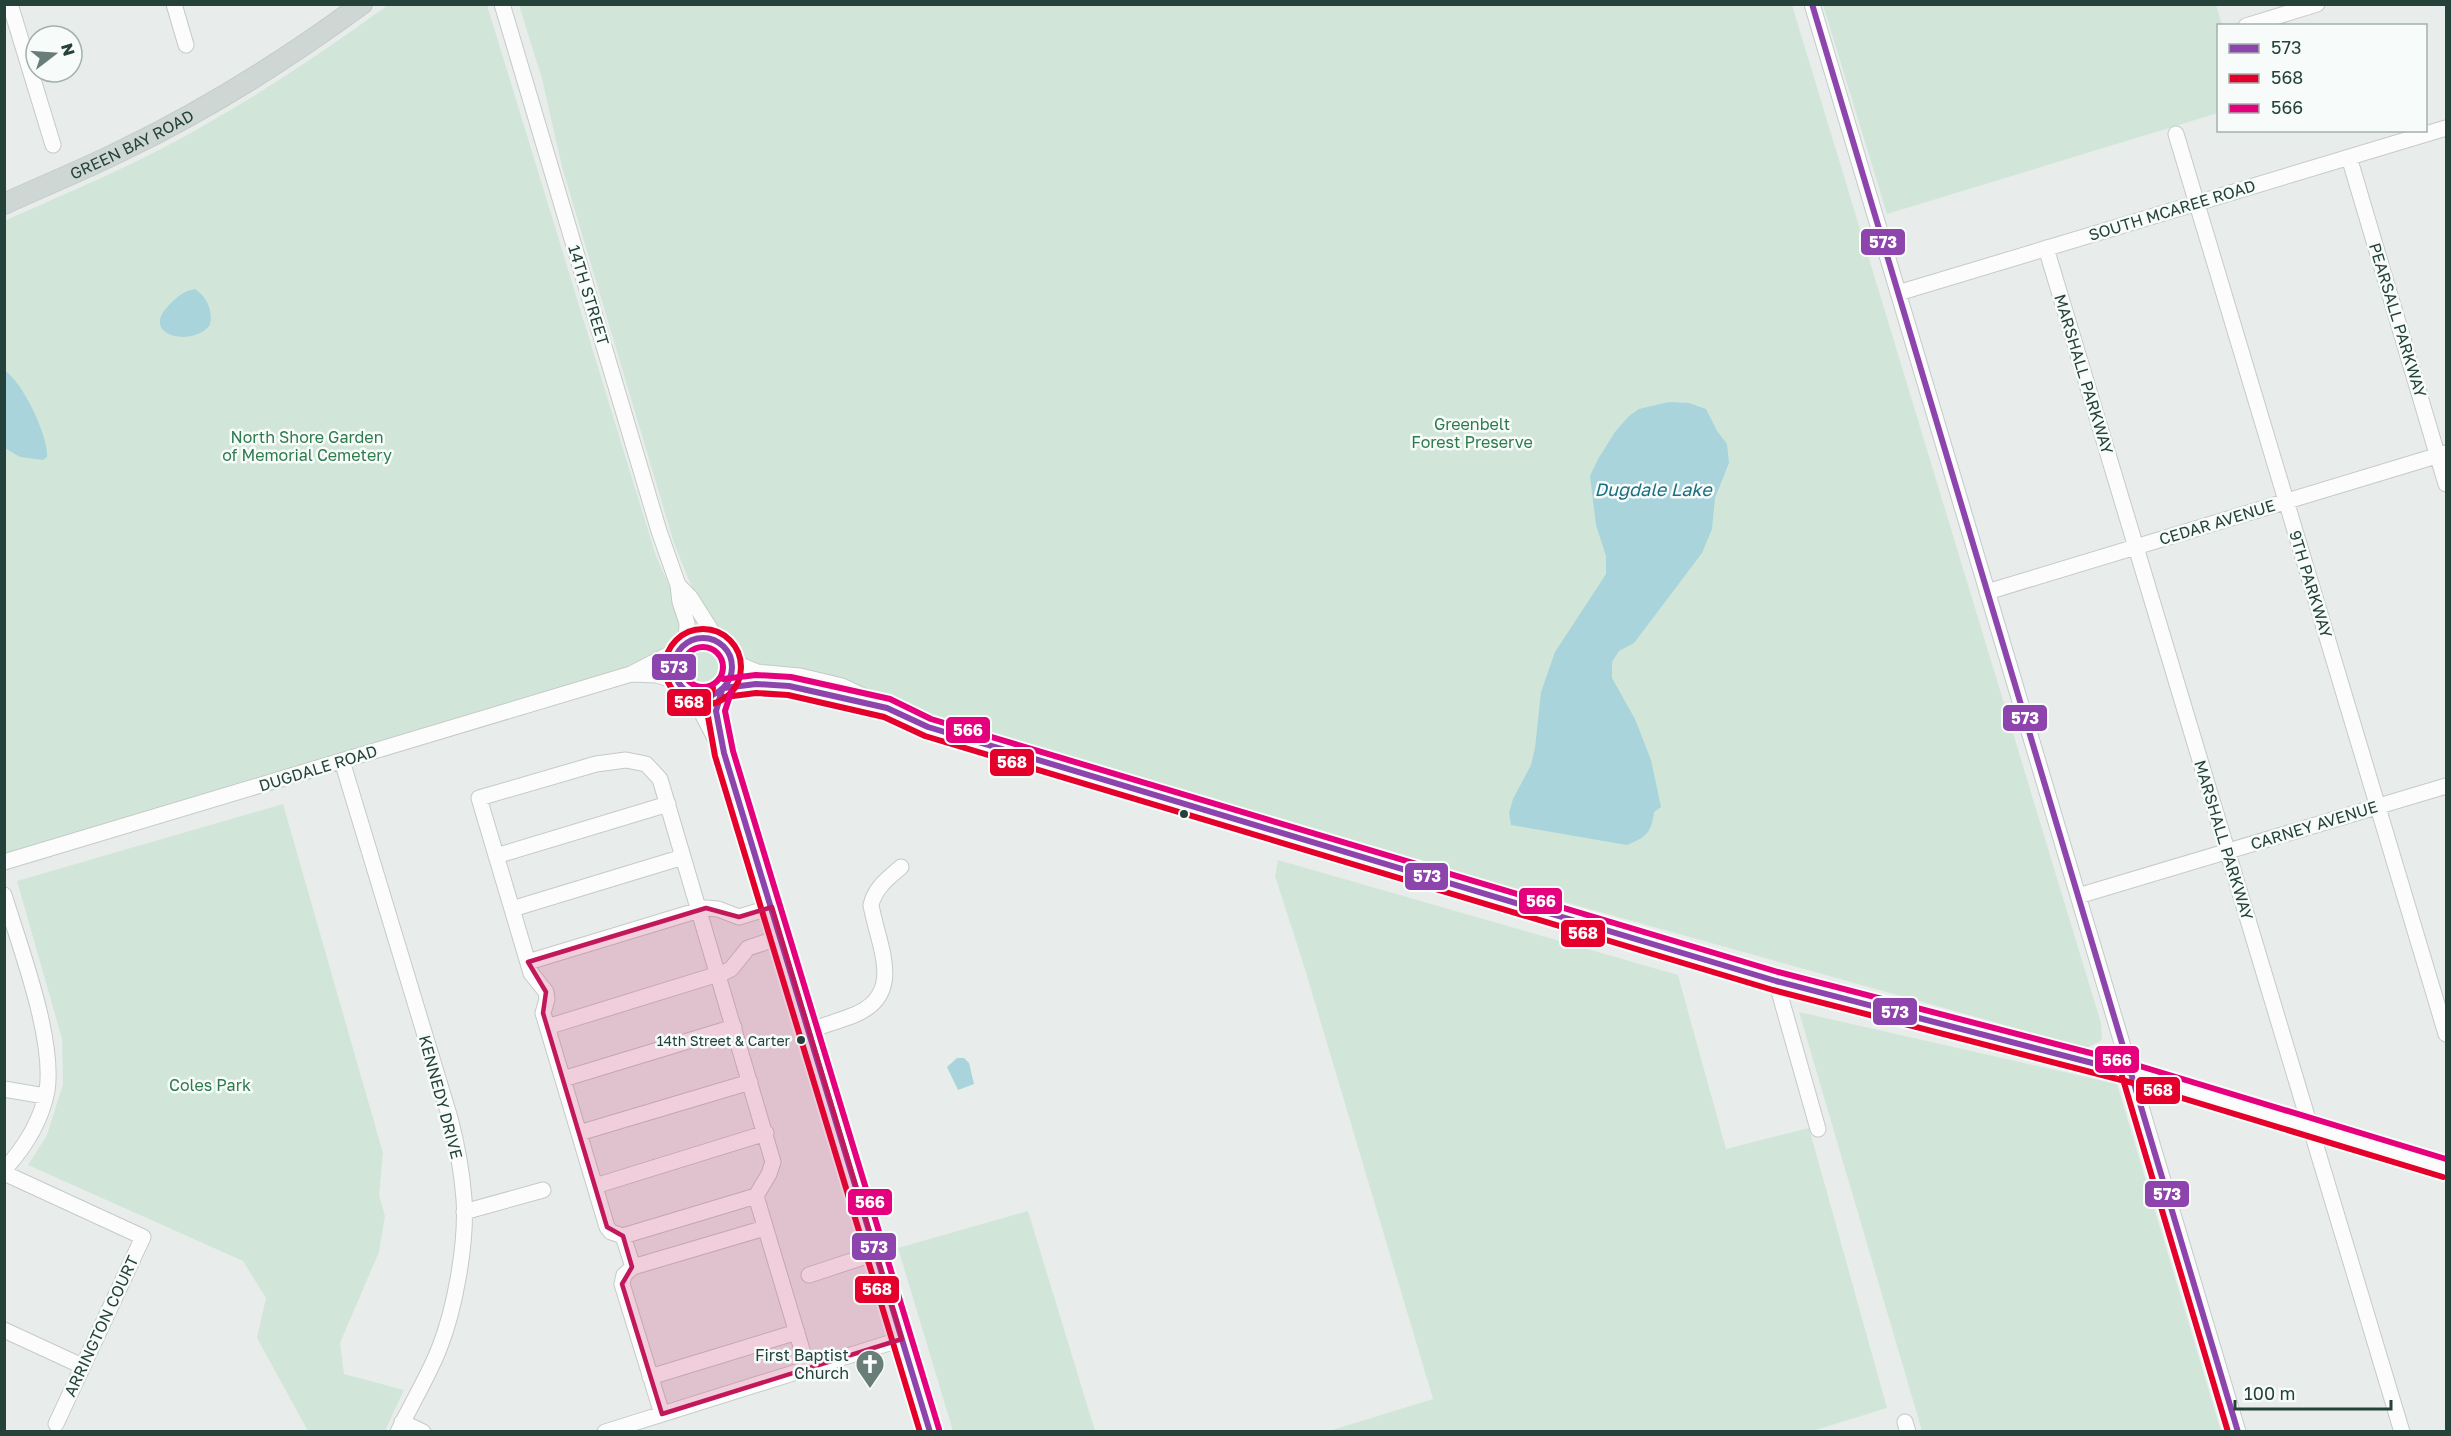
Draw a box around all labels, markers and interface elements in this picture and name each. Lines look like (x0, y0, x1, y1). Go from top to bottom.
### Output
north arrow (24, 24, 84, 84)
legend (2217, 24, 2427, 132)
text: 573 (2271, 36, 2302, 58)
text: N (57, 41, 80, 58)
text: 568 (2271, 66, 2303, 88)
text: 566 (2271, 96, 2303, 118)
street label: GREEN BAY ROAD (67, 105, 197, 184)
street label: SOUTH MCAREE ROAD (2086, 175, 2258, 245)
line badge: 573 (1860, 228, 1906, 256)
text: 573 (1869, 232, 1897, 252)
street label: PEARSALL PARKWAY (2365, 240, 2431, 400)
street label: 14TH STREET (564, 242, 614, 348)
street label: MARSHALL PARKWAY (2050, 291, 2118, 457)
park label: Greenbelt Forest Preserve (1411, 414, 1533, 452)
park label: North Shore Garden of Memorial Cemetery (222, 427, 392, 465)
water label: Dugdale Lake (1594, 478, 1713, 500)
street label: CEDAR AVENUE (2156, 495, 2278, 549)
street label: 9TH PARKWAY (2285, 528, 2337, 641)
line badge: 573 (651, 653, 697, 681)
text: 573 (660, 657, 688, 677)
line badge: 568 (666, 688, 712, 717)
text: 568 (674, 692, 704, 712)
line badge: 573 (2002, 704, 2048, 732)
text: 573 (2011, 708, 2039, 728)
line badge: 566 (945, 716, 991, 744)
text: 566 (953, 720, 983, 740)
street label: DUGDALE ROAD (256, 740, 380, 796)
line badge: 568 (989, 748, 1035, 777)
text: 568 (997, 752, 1027, 772)
street label: MARSHALL PARKWAY (2190, 757, 2258, 923)
street label: CARNEY AVENUE (2248, 796, 2380, 854)
unlabelled marker (1178, 808, 1190, 820)
line badge: 573 (1404, 862, 1449, 891)
text: 573 (1413, 866, 1441, 886)
line badge: 566 (1518, 887, 1563, 915)
text: 566 (1526, 891, 1556, 911)
line badge: 568 (1560, 919, 1606, 948)
text: 568 (1568, 923, 1598, 943)
line badge: 573 (1872, 997, 1918, 1026)
text: 573 (1881, 1002, 1909, 1022)
place label: 14th Street & Carter (657, 1032, 791, 1049)
street label: KENNEDY DRIVE (415, 1033, 467, 1161)
marker: 14th Street & Carter (795, 1034, 807, 1046)
line badge: 566 (2094, 1045, 2140, 1074)
text: 566 (2102, 1050, 2132, 1070)
park label: Coles Park (169, 1075, 251, 1095)
line badge: 568 (2135, 1076, 2181, 1105)
text: 568 (2143, 1080, 2173, 1100)
line badge: 573 (2144, 1180, 2190, 1208)
text: 573 (2153, 1184, 2181, 1204)
line badge: 566 (847, 1188, 893, 1216)
text: 566 (855, 1192, 885, 1212)
line badge: 573 (851, 1232, 897, 1261)
text: 573 (860, 1237, 888, 1257)
street label: ARRINGTON COURT (60, 1252, 142, 1400)
line badge: 568 (854, 1275, 900, 1304)
text: 568 (862, 1279, 892, 1299)
place label: First Baptist Church (755, 1345, 849, 1383)
church icon: First Baptist Church (854, 1348, 886, 1390)
scale bar (2235, 1373, 2391, 1411)
text: 100 m (2244, 1382, 2295, 1404)

